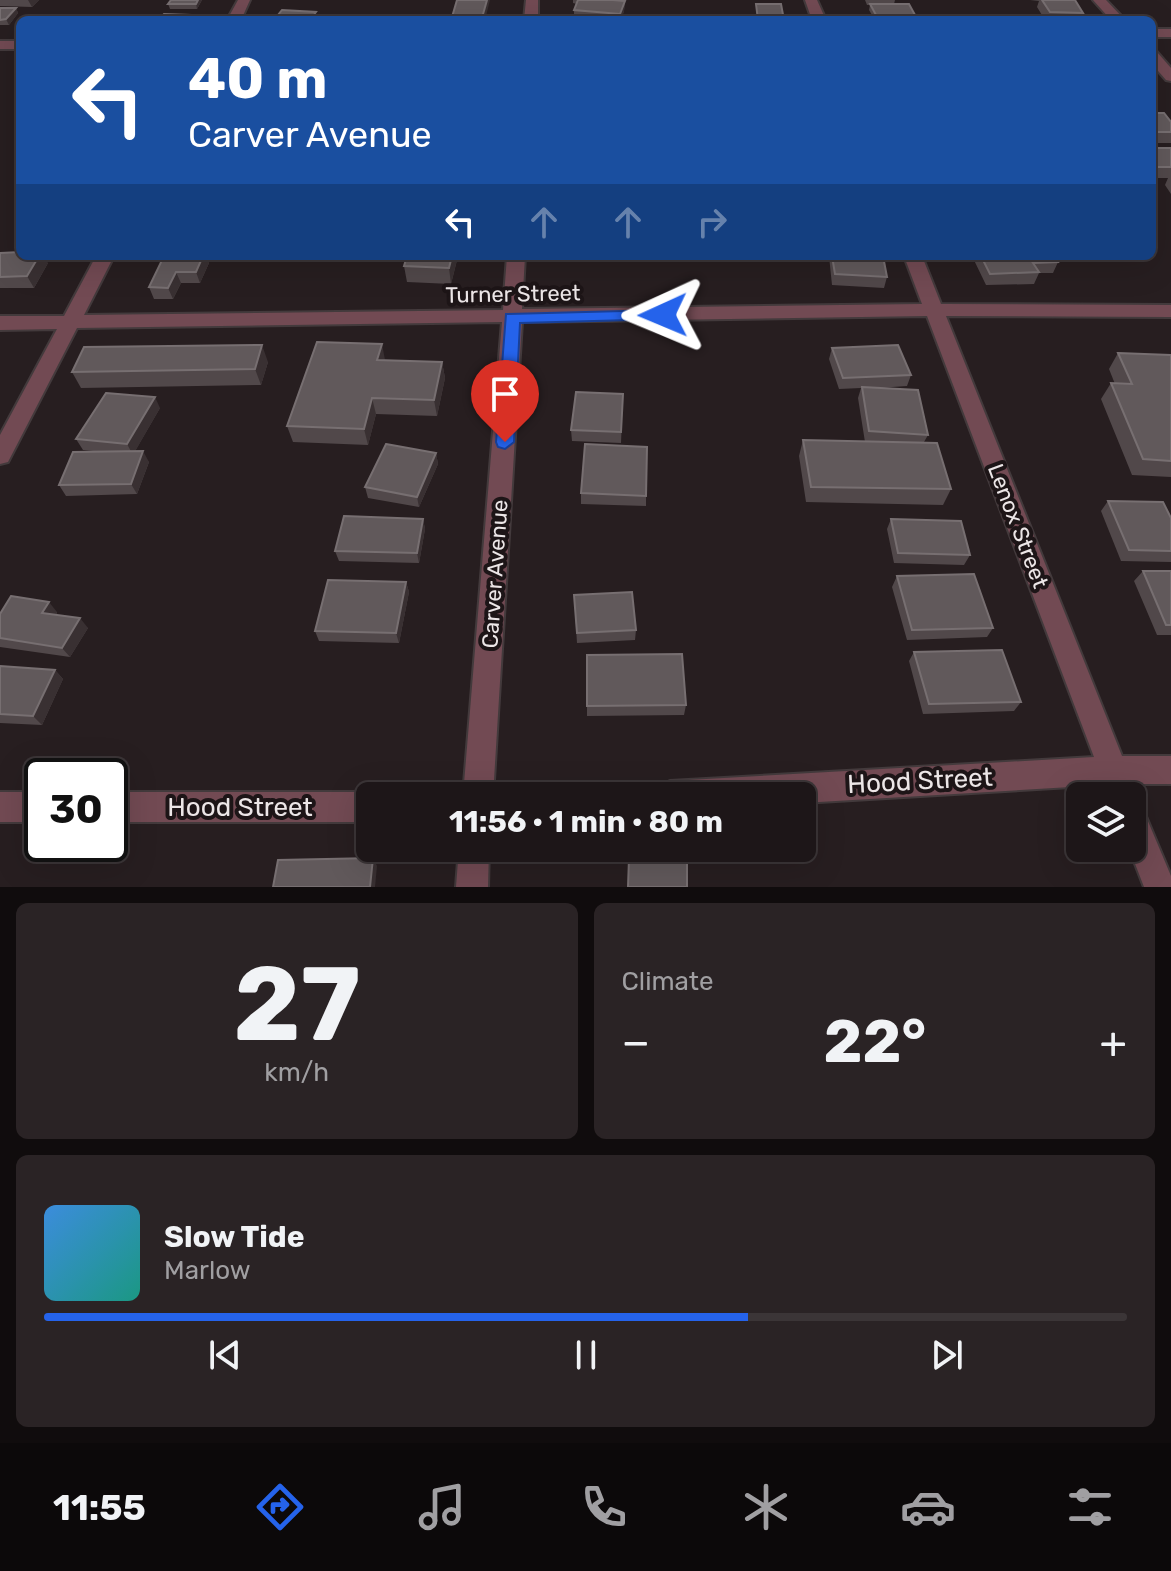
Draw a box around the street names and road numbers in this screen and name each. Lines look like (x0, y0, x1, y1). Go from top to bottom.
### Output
street label: Turner Street (445, 279, 581, 309)
street label: Lenox Street (982, 460, 1054, 592)
street label: Carver Avenue (476, 499, 514, 649)
street label: Hood Street (847, 762, 993, 800)
street label: Hood Street (167, 792, 313, 823)

